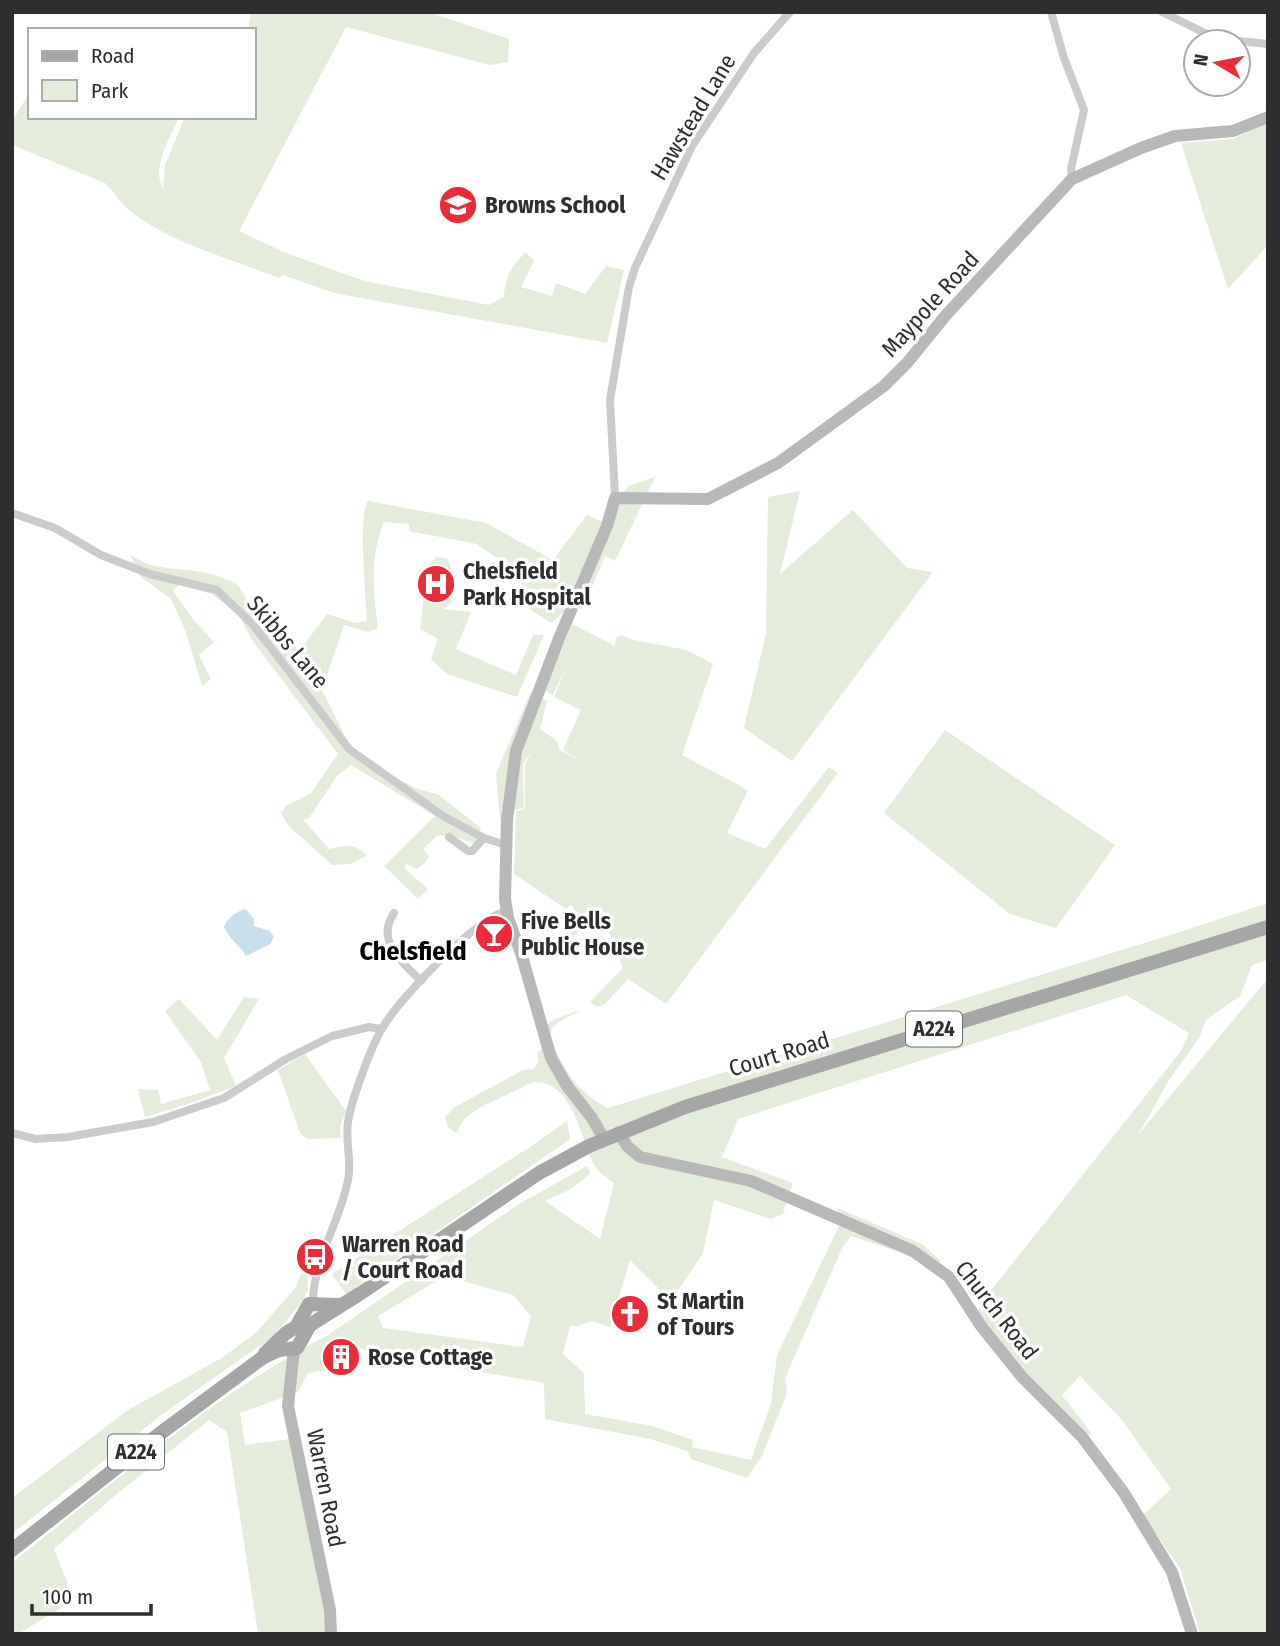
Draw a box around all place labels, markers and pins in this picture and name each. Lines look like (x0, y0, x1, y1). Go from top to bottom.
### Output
school or university icon: Browns School (437, 184, 479, 226)
place label: Browns School (485, 191, 626, 219)
place label: Chelsfield Park Hospital (463, 557, 591, 611)
hospital icon: Chelsfield Park Hospital (415, 563, 457, 605)
place label: Five Bells Public House (521, 907, 645, 961)
bar icon: Five Bells Public House (473, 913, 515, 955)
place label: Warren Road / Court Road (342, 1230, 464, 1284)
bus stop icon: Warren Road / Court Road (294, 1236, 336, 1278)
place label: St Martin of Tours (657, 1287, 744, 1341)
church icon: St Martin of Tours (609, 1293, 651, 1335)
building icon: Rose Cottage (320, 1336, 362, 1378)
place label: Rose Cottage (368, 1343, 493, 1371)

